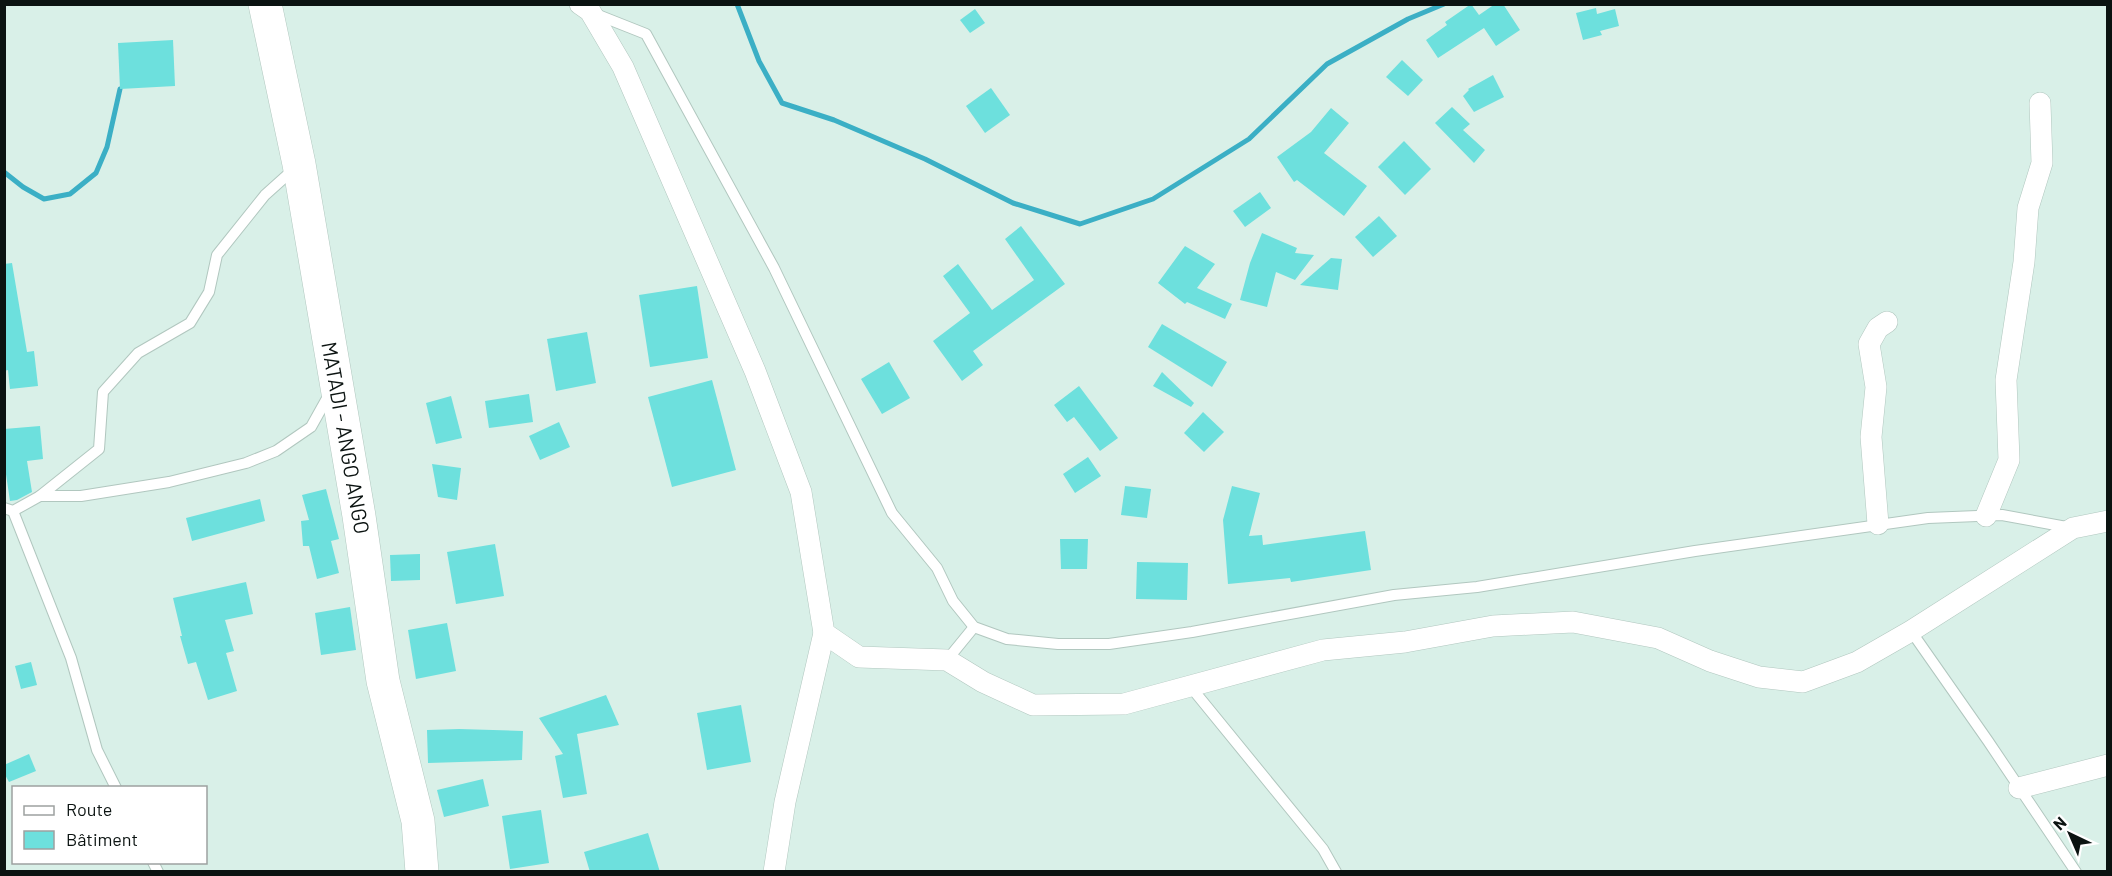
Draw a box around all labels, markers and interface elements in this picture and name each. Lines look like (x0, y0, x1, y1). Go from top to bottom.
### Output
street label: MATADI - ANGO ANGO (317, 340, 376, 536)
legend (12, 786, 207, 864)
text: Route (66, 798, 112, 820)
north arrow (2040, 804, 2100, 864)
text: N (2049, 812, 2070, 833)
text: Bâtiment (66, 828, 138, 850)

